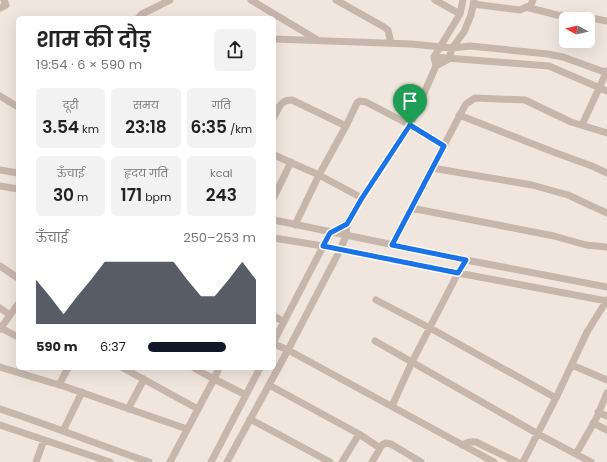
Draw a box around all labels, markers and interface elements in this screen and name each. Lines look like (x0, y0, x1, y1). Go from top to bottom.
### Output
north arrow (559, 12, 595, 48)
map controls (559, 12, 595, 48)
text: शाम की दौड़ (36, 24, 151, 55)
button: share (214, 29, 256, 71)
text: 19:54 · 6 × 590 m (36, 55, 142, 74)
pin (393, 84, 427, 125)
icon: arrive (399, 90, 421, 112)
text: दूरी (63, 97, 79, 113)
text: समय (133, 97, 159, 113)
text: गति (212, 97, 231, 113)
text: 3.54 (42, 115, 79, 139)
text: 23:18 (125, 115, 167, 139)
text: 6:35 (191, 115, 227, 139)
text: km (79, 121, 99, 137)
text: /km (227, 121, 252, 137)
text: ऊँचाई (57, 165, 84, 181)
text: हृदय गति (124, 165, 168, 181)
text: kcal (210, 165, 233, 181)
text: 30 (53, 183, 74, 207)
text: 171 (121, 183, 142, 207)
text: 243 (206, 183, 237, 207)
text: m (74, 189, 88, 205)
text: bpm (142, 189, 171, 205)
text: ऊँचाई (36, 228, 68, 247)
text: 250–253 m (183, 228, 256, 247)
text: 590 m (36, 337, 77, 356)
text: 6:37 (100, 337, 126, 356)

